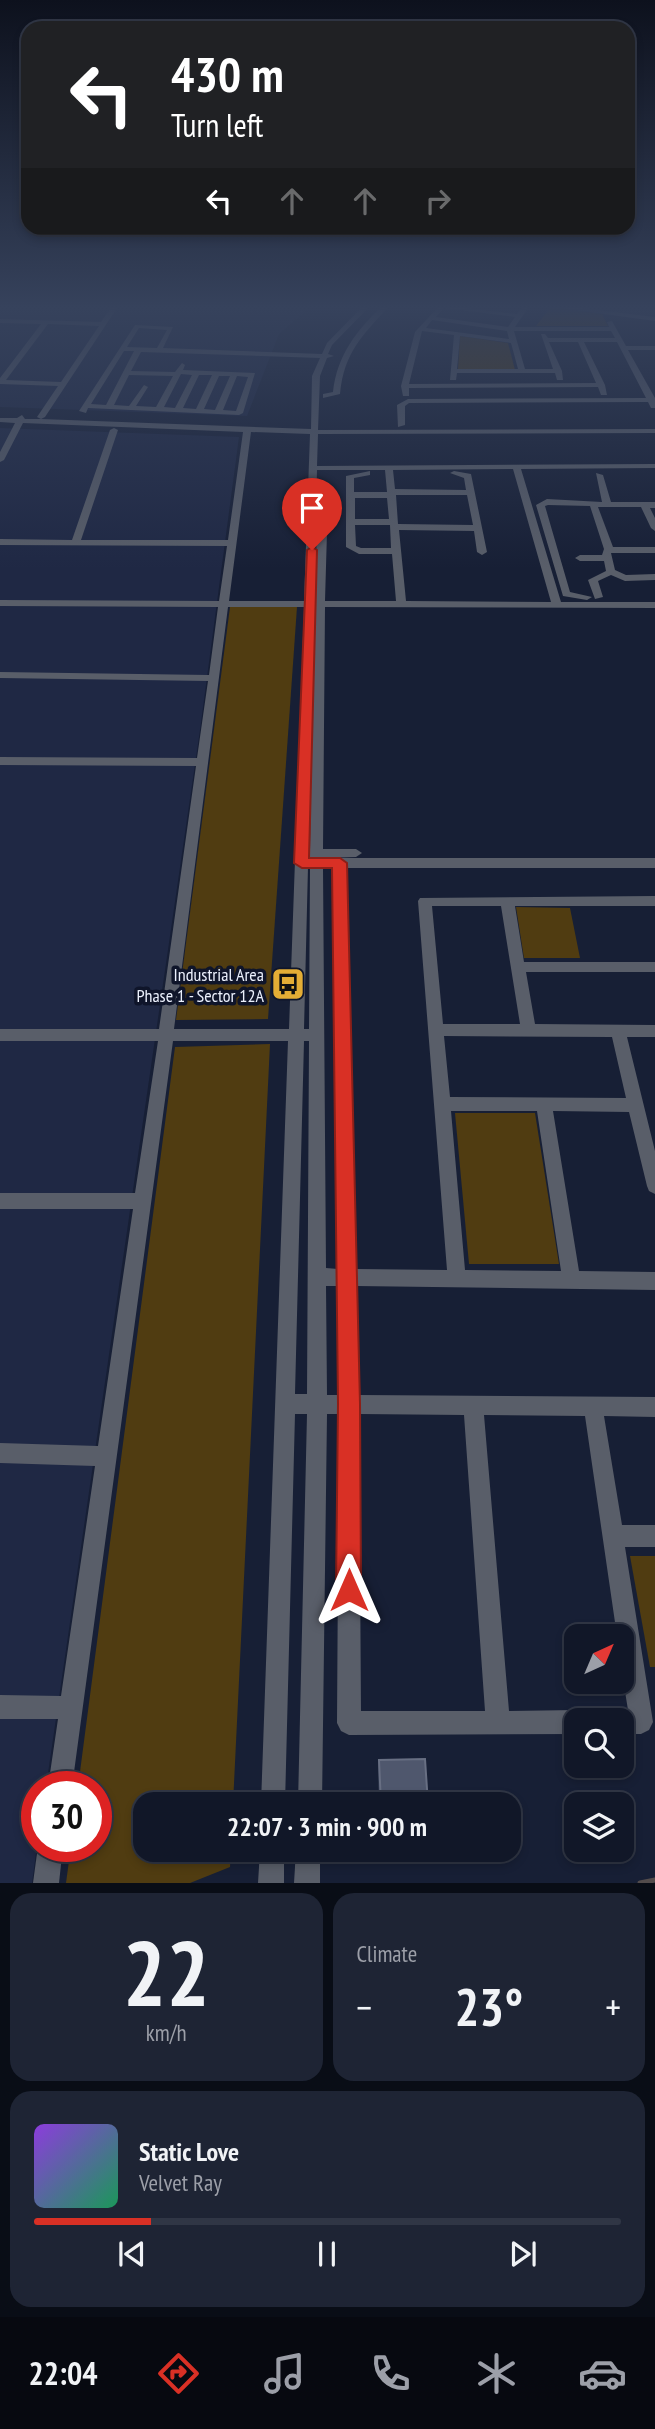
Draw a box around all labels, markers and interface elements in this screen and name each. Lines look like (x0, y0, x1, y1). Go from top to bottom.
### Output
text: 430 m (171, 42, 284, 106)
icon: left (56, 49, 147, 140)
text: Turn left (171, 104, 263, 146)
icon: left (200, 182, 238, 220)
icon: ahead (273, 182, 311, 220)
icon: ahead (346, 182, 384, 220)
icon: right (419, 182, 457, 220)
pin (282, 478, 342, 550)
icon: arrive (293, 489, 331, 527)
place label: Industrial Area Phase 1 - Sector 12A (136, 963, 264, 1007)
bus stop icon: Industrial Area Phase 1 - Sector 12A (269, 965, 307, 1003)
position arrow (312, 1553, 386, 1627)
north arrow (564, 1624, 634, 1694)
map controls (564, 1624, 634, 1862)
button: search (564, 1708, 634, 1778)
speed limit sign: 30 (21, 1771, 112, 1862)
button: layers (564, 1792, 634, 1862)
text: 22:07 · 3 min · 900 m (227, 1810, 427, 1843)
text: 22 (123, 1913, 210, 2031)
text: Climate (357, 1939, 417, 1968)
text: 23° (454, 1973, 523, 2040)
text: − (357, 1982, 372, 2031)
text: + (605, 1982, 621, 2031)
text: km/h (146, 2018, 187, 2047)
text: Static Love (139, 2135, 239, 2168)
text: Velvet Ray (139, 2168, 222, 2197)
icon: previous (113, 2235, 151, 2273)
icon: pause (308, 2235, 346, 2273)
icon: next (504, 2235, 542, 2273)
icon: directions (154, 2349, 203, 2398)
icon: music (260, 2349, 309, 2398)
icon: phone (366, 2349, 415, 2398)
icon: climate (472, 2349, 521, 2398)
icon: car (578, 2349, 627, 2398)
text: 22:04 (28, 2352, 98, 2394)

